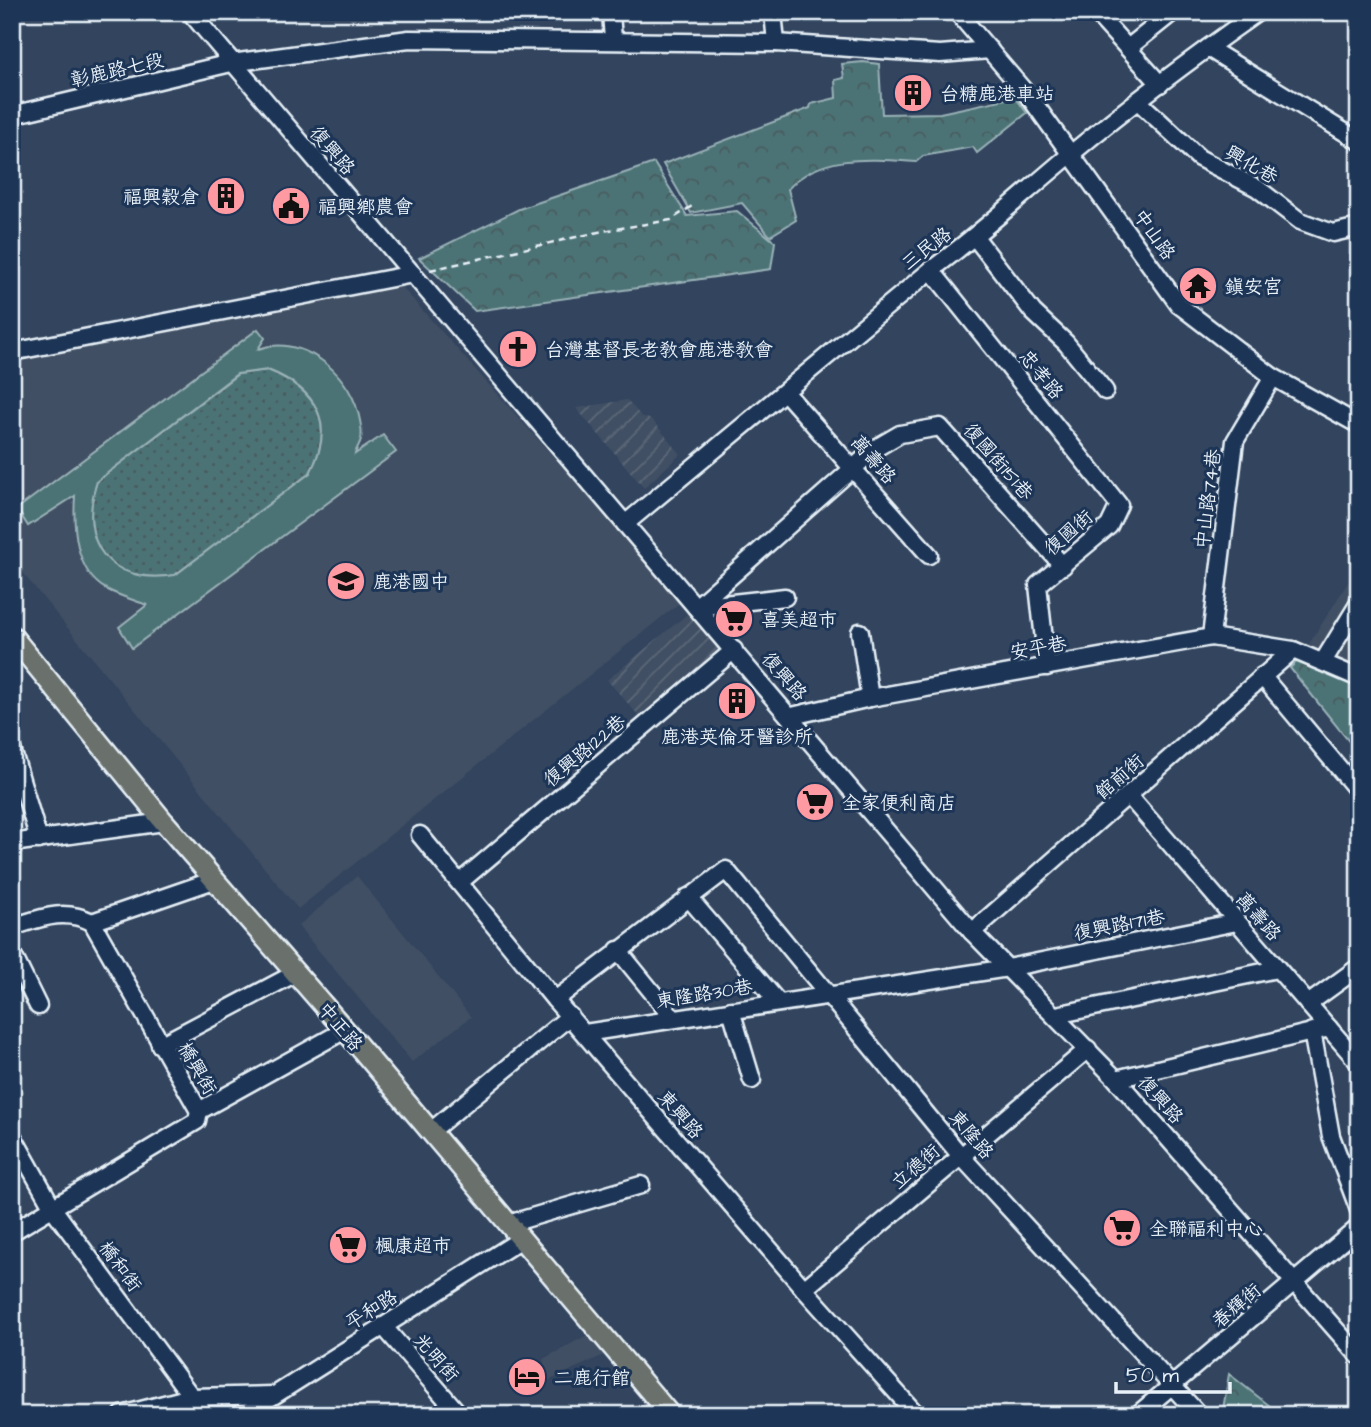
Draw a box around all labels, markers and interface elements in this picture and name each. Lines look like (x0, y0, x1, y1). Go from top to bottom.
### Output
street label: 彰鹿路七段 (68, 47, 167, 94)
building icon: 台糖鹿港車站 (892, 72, 934, 114)
place label: 台糖鹿港車站 (940, 81, 1054, 108)
street label: 復興路 (303, 121, 361, 181)
street label: 興化巷 (1220, 139, 1283, 191)
building icon: 福興穀倉 (205, 175, 247, 217)
place label: 福興穀倉 (123, 184, 199, 211)
public building icon: 福興鄉農會 (270, 185, 312, 227)
place label: 福興鄉農會 (318, 194, 413, 221)
street label: 中山路 (1126, 204, 1181, 266)
street label: 三民路 (896, 221, 958, 277)
temple icon: 鎮安宮 (1177, 265, 1219, 307)
place label: 鎮安宮 (1225, 274, 1282, 301)
church icon: 台灣基督長老教會鹿港教會 (497, 328, 539, 370)
place label: 台灣基督長老教會鹿港教會 (545, 337, 773, 364)
street label: 忠孝路 (1012, 344, 1069, 406)
street label: 復國街151巷 (957, 418, 1039, 506)
street label: 萬壽路 (844, 430, 902, 490)
street label: 中山路74巷 (1189, 448, 1228, 551)
street label: 復國街 (1039, 504, 1099, 562)
school or university icon: 鹿港國中 (325, 560, 367, 602)
place label: 鹿港國中 (373, 569, 449, 596)
supermarket icon: 喜美超市 (713, 598, 755, 640)
place label: 喜美超市 (761, 607, 837, 634)
street label: 安平巷 (1008, 630, 1069, 667)
street label: 復興路 (755, 647, 813, 707)
building icon: 鹿港英倫牙醫診所 (716, 680, 758, 722)
street label: 復興路122巷 (538, 709, 632, 794)
place label: 鹿港英倫牙醫診所 (661, 724, 813, 751)
street label: 館前街 (1090, 748, 1150, 806)
supermarket icon: 全家便利商店 (794, 781, 836, 823)
place label: 全家便利商店 (842, 790, 956, 817)
street label: 萬壽路 (1229, 887, 1287, 947)
street label: 復興路171巷 (1071, 903, 1167, 948)
street label: 東隆路30巷 (654, 974, 755, 1015)
street label: 中正路 (311, 996, 369, 1057)
street label: 橋興街 (171, 1037, 223, 1100)
street label: 復興路 (1131, 1070, 1189, 1130)
street label: 東興路 (651, 1085, 709, 1145)
street label: 東隆路 (942, 1104, 1000, 1165)
street label: 立德街 (886, 1138, 946, 1196)
supermarket icon: 全聯福利中心 (1101, 1207, 1143, 1249)
place label: 全聯福利中心 (1149, 1216, 1263, 1243)
supermarket icon: 楓康超市 (327, 1224, 369, 1266)
place label: 楓康超市 (375, 1233, 451, 1260)
street label: 橋和街 (92, 1236, 147, 1298)
street label: 春輝街 (1206, 1277, 1267, 1335)
street label: 平和路 (340, 1284, 403, 1337)
street label: 光明街 (407, 1328, 465, 1388)
scale bar (1116, 1350, 1229, 1394)
hotel icon: 二鹿行館 (506, 1356, 548, 1398)
text: 50 m (1126, 1361, 1180, 1390)
place label: 二鹿行館 (554, 1365, 630, 1392)

